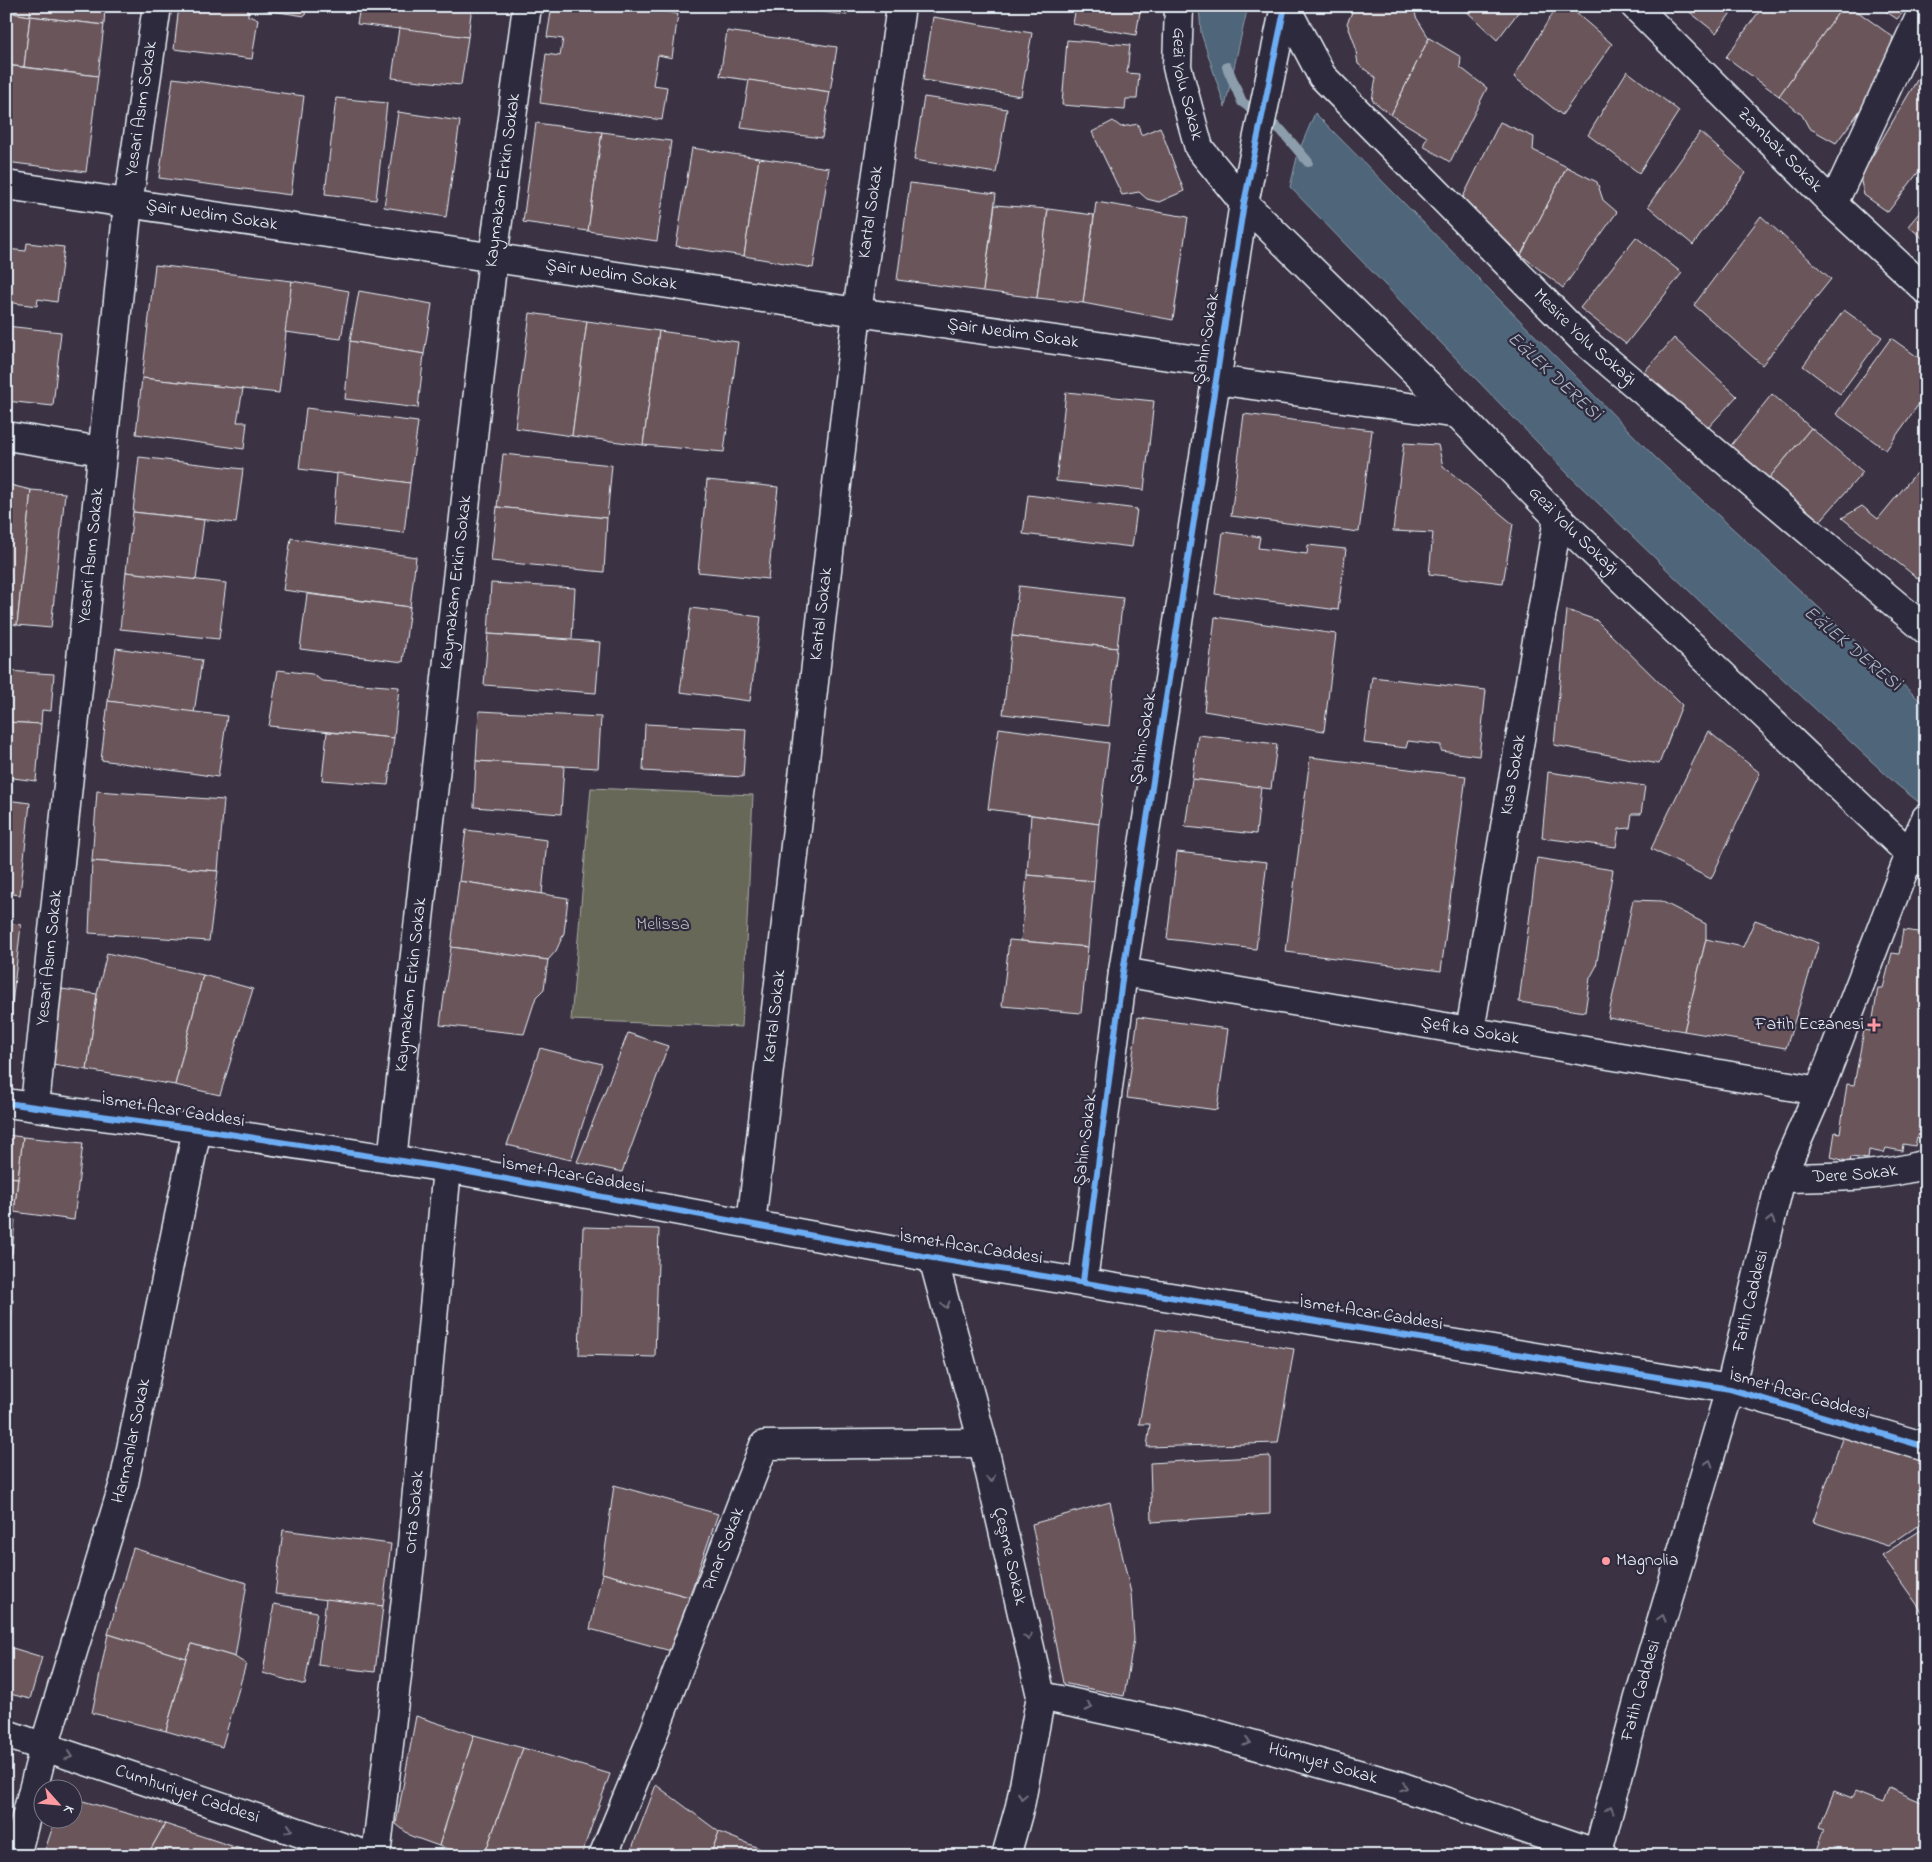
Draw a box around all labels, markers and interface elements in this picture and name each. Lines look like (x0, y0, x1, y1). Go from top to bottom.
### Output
street label: Gezi Yolu Sokak (1164, 27, 1209, 143)
street label: Yesari Asım Sokak (119, 39, 165, 178)
street label: Kaymakam Erkin Sokak (479, 92, 528, 269)
street label: Zambak Sokak (1731, 102, 1828, 199)
street label: Kartal Sokak (852, 164, 891, 260)
street label: Şair Nedim Sokak (144, 193, 279, 238)
street label: Şair Nedim Sokak (544, 253, 679, 298)
street label: Mesire Yolu Sokağı (1527, 283, 1642, 393)
street label: Şahin Sokak (1187, 291, 1227, 387)
street label: Şair Nedim Sokak (946, 312, 1081, 356)
water label: EĞLEK DERESİ (1501, 326, 1608, 429)
street label: Gezi Yolu Sokağı (1522, 481, 1624, 582)
street label: Yesari Asım Sokak (72, 487, 112, 625)
street label: Kaymakam Erkin Sokak (434, 494, 479, 671)
street label: Kartal Sokak (804, 566, 840, 662)
water label: EĞLEK DERESİ (1797, 600, 1908, 699)
street label: Şahin Sokak (1124, 691, 1164, 787)
street label: Kısa Sokak (1494, 732, 1534, 817)
street label: Yesari Asım Sokak (30, 888, 70, 1027)
street label: Kaymakam Erkin Sokak (389, 896, 434, 1074)
park label: Melissa (636, 912, 690, 938)
street label: Kartal Sokak (757, 968, 793, 1064)
street label: Şefika Sokak (1419, 1010, 1521, 1053)
place label: Fatih Eczanesi (1754, 1012, 1864, 1038)
marker: Fatih Eczanesi (1868, 1019, 1880, 1031)
street label: İsmet Acar Caddesi (99, 1087, 247, 1135)
street label: Şahin Sokak (1067, 1092, 1105, 1187)
street label: İsmet Acar Caddesi (499, 1151, 647, 1201)
street label: Dere Sokak (1811, 1158, 1900, 1191)
one-way arrow (1765, 1216, 1776, 1225)
street label: İsmet Acar Caddesi (897, 1224, 1045, 1272)
street label: Fatih Caddesi (1726, 1247, 1776, 1356)
street label: İsmet Acar Caddesi (1297, 1290, 1445, 1338)
one-way arrow (940, 1300, 951, 1309)
street label: İsmet Acar Caddesi (1726, 1362, 1872, 1428)
street label: Harmanlar Sokak (105, 1376, 158, 1507)
one-way arrow (1703, 1459, 1713, 1467)
street label: Orta Sokak (398, 1469, 432, 1555)
one-way arrow (985, 1474, 996, 1483)
street label: Pınar Sokak (696, 1504, 752, 1594)
street label: Çeşme Sokak (985, 1505, 1033, 1608)
place label: Magnolia (1616, 1548, 1678, 1575)
marker: Magnolia (1600, 1555, 1612, 1567)
one-way arrow (1657, 1615, 1667, 1623)
one-way arrow (1022, 1633, 1033, 1642)
street label: Fatih Caddesi (1615, 1637, 1668, 1745)
one-way arrow (1085, 1701, 1093, 1711)
street label: Hümıyet Sokak (1265, 1736, 1381, 1792)
one-way arrow (1243, 1737, 1251, 1747)
one-way arrow (64, 1750, 73, 1760)
street label: Cumhuriyet Caddesi (111, 1759, 263, 1831)
north arrow (32, 1780, 82, 1830)
one-way arrow (1399, 1781, 1407, 1791)
one-way arrow (1017, 1792, 1028, 1801)
text: K (57, 1801, 79, 1818)
one-way arrow (1604, 1804, 1615, 1813)
one-way arrow (285, 1823, 293, 1833)

